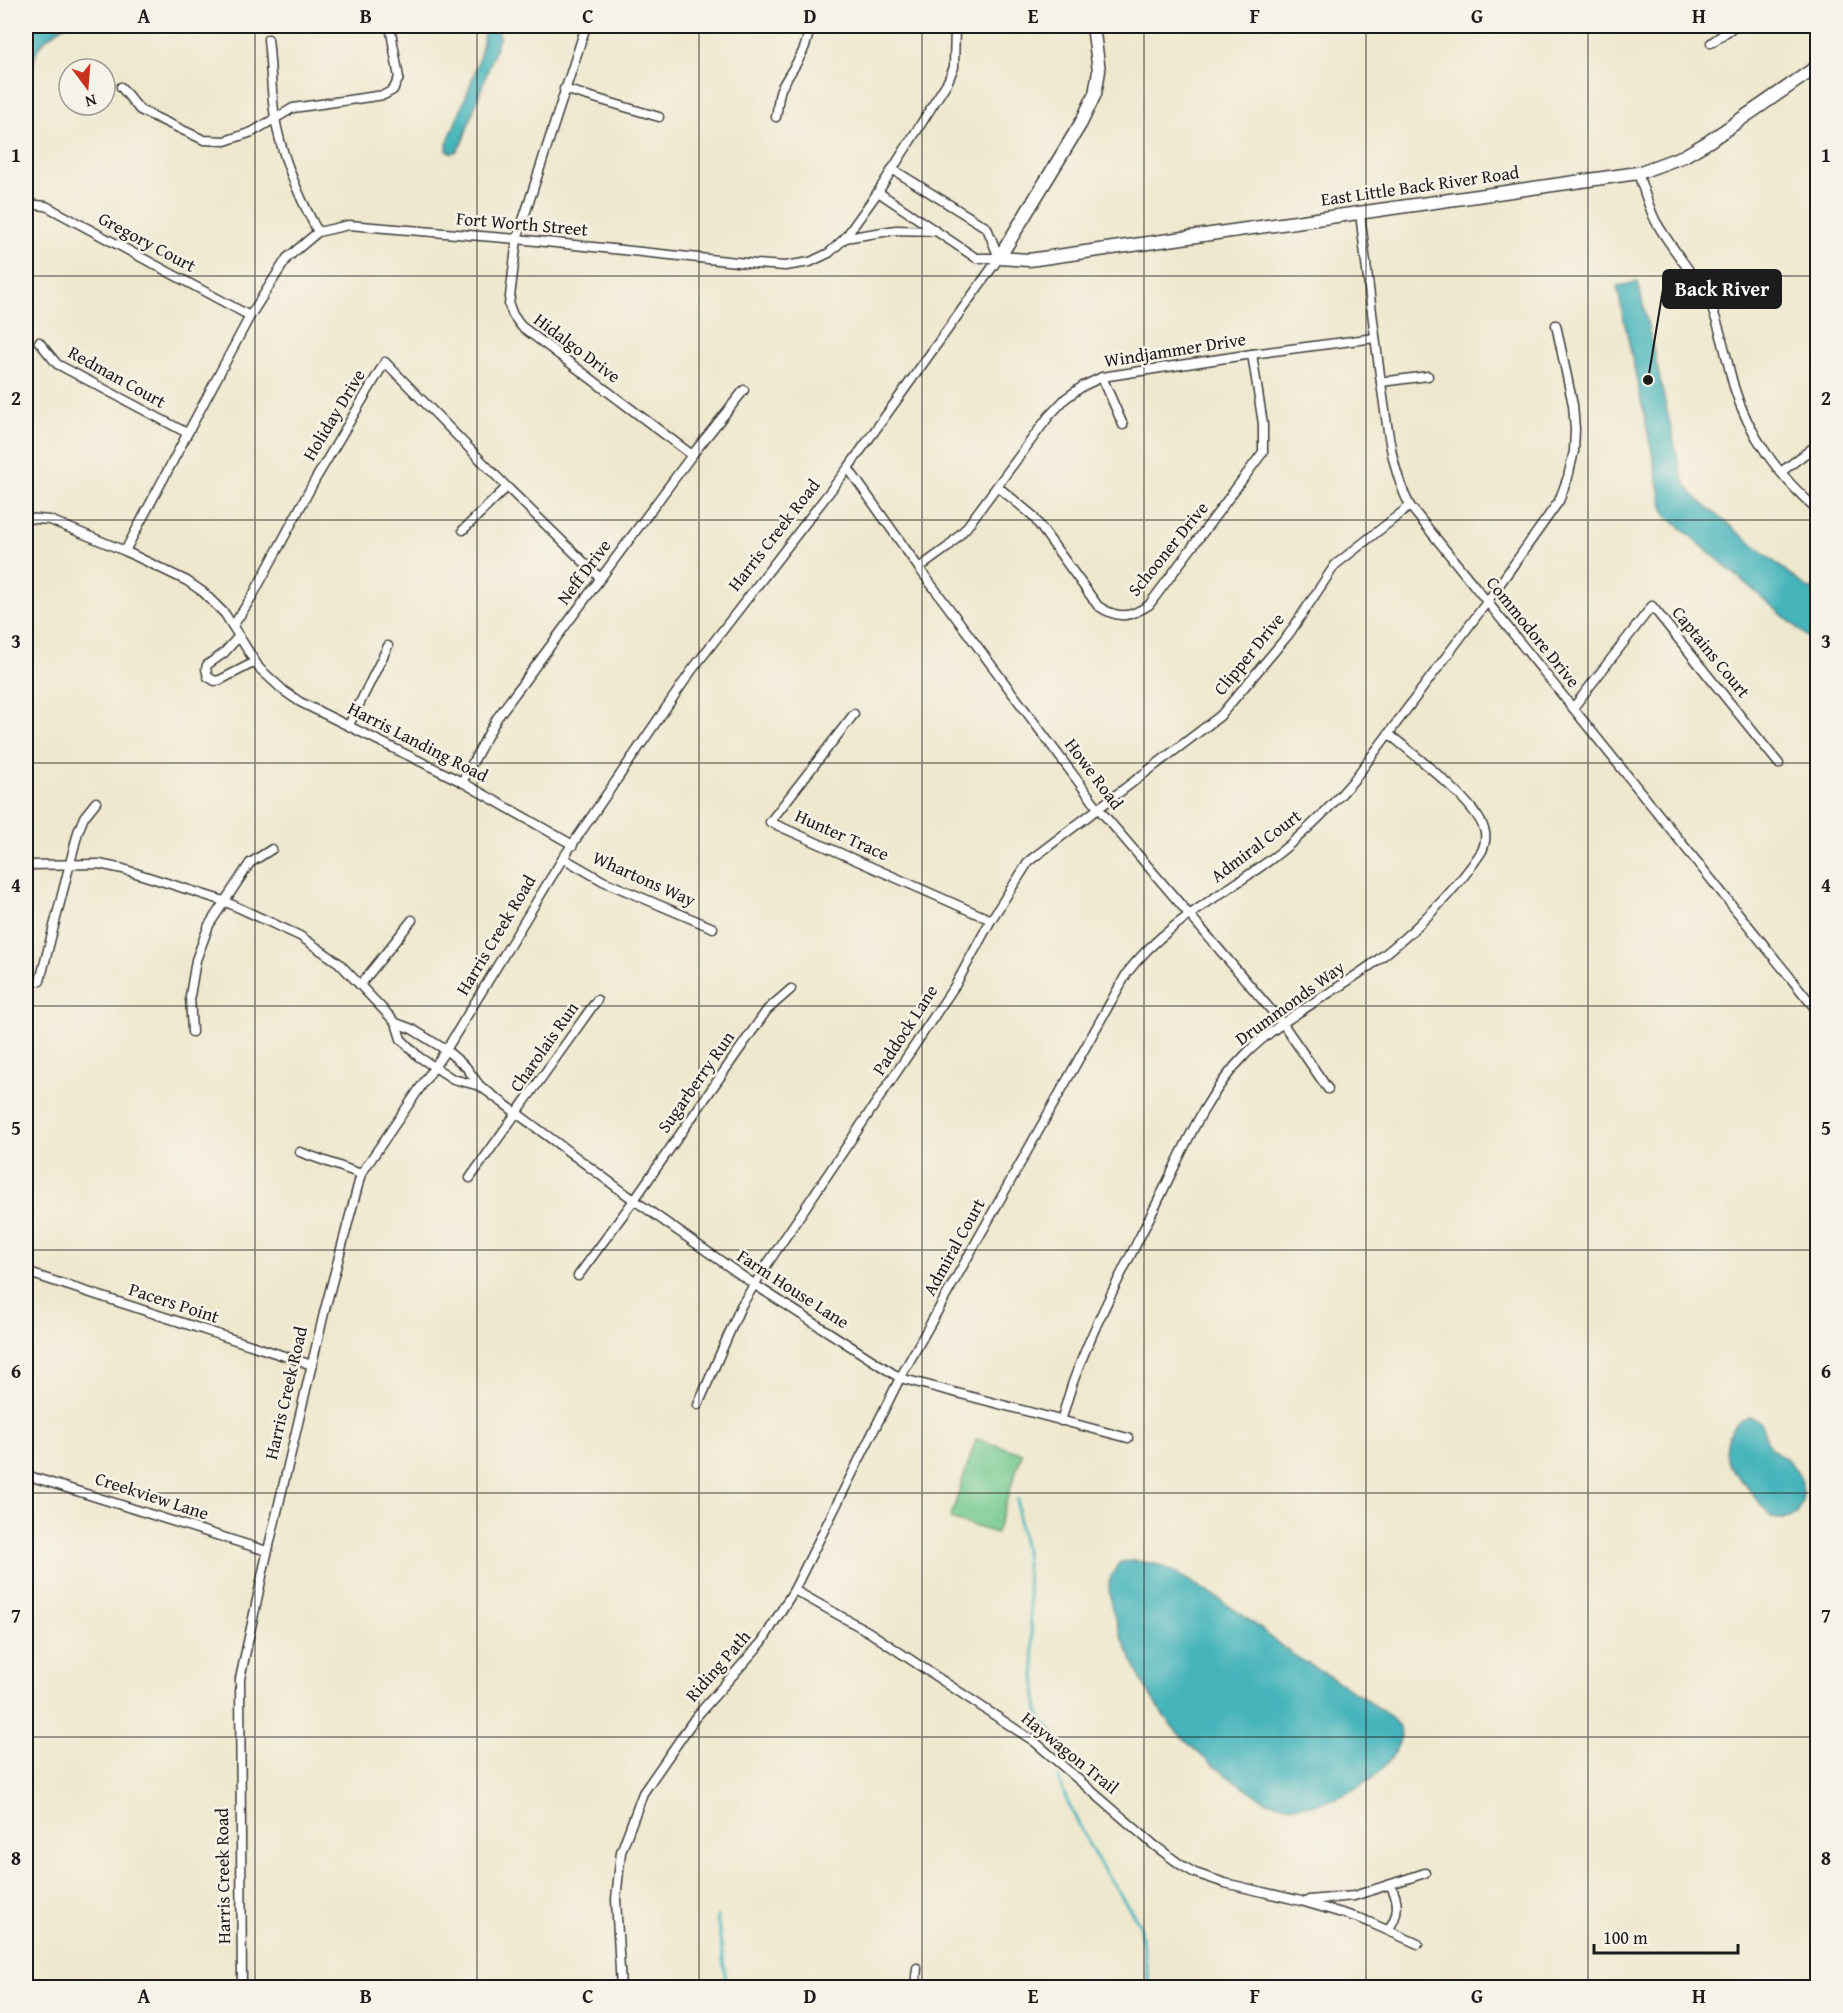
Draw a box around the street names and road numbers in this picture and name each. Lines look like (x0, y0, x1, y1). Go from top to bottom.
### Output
street label: East Little Back River Road (1319, 158, 1521, 213)
street label: Gregory Court (94, 204, 201, 279)
street label: Fort Worth Street (455, 204, 590, 243)
street label: Hidalgo Drive (528, 306, 626, 389)
street label: Windjammer Drive (1102, 325, 1248, 374)
street label: Redman Court (63, 339, 172, 415)
street label: Holiday Drive (296, 364, 372, 466)
street label: Harris Creek Road (721, 472, 826, 597)
street label: Schooner Drive (1121, 495, 1214, 602)
street label: Neff Drive (550, 533, 617, 610)
street label: Commodore Drive (1480, 570, 1587, 693)
street label: Captains Court (1666, 600, 1757, 704)
street label: Clipper Drive (1207, 607, 1290, 701)
street label: Harris Landing Road (343, 695, 493, 789)
street label: Howe Road (1059, 732, 1130, 815)
street label: Hunter Trace (791, 802, 893, 867)
street label: Admiral Court (1205, 802, 1307, 889)
street label: Whartons Way (588, 844, 700, 913)
street label: Harris Creek Road (449, 869, 542, 1000)
street label: Drummonds Way (1229, 954, 1350, 1052)
street label: Paddock Lane (865, 979, 944, 1080)
street label: Charolais Run (503, 996, 585, 1097)
street label: Sugarberry Run (650, 1025, 741, 1138)
street label: Admiral Court (916, 1193, 992, 1300)
street label: Farm House Lane (732, 1242, 855, 1335)
street label: Pacers Point (126, 1275, 223, 1330)
street label: Harris Creek Road (257, 1323, 314, 1462)
street label: Creekview Lane (92, 1464, 212, 1527)
street label: Riding Path (679, 1624, 757, 1708)
street label: Haywagon Trail (1016, 1705, 1125, 1800)
street label: Harris Creek Road (208, 1807, 237, 1944)

